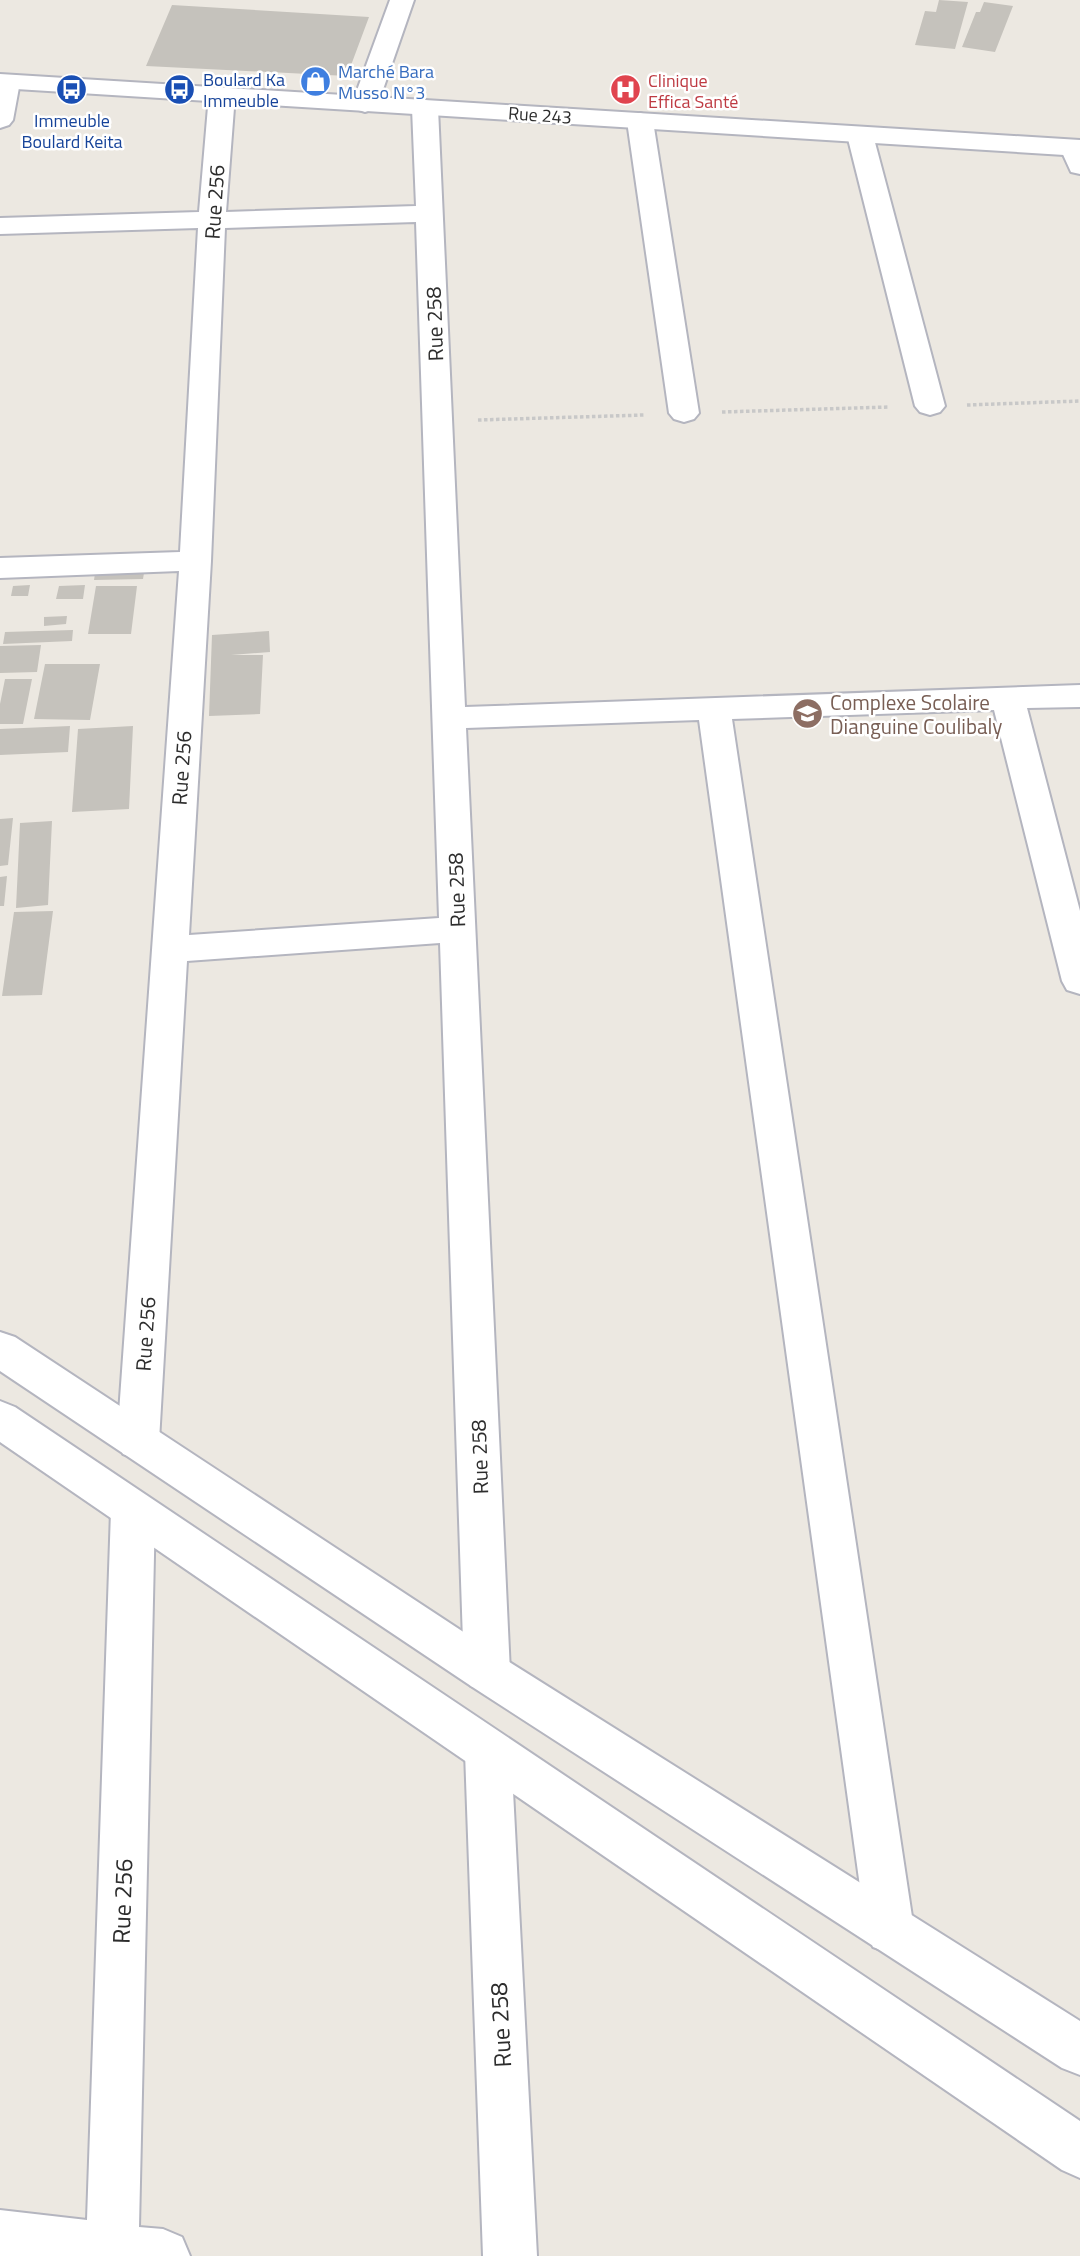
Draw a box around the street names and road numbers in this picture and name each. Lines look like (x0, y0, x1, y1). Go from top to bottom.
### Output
street label: Rue 243 (507, 99, 573, 131)
street label: Rue 256 (195, 164, 233, 240)
street label: Rue 258 (417, 286, 451, 362)
street label: Rue 256 (162, 730, 200, 806)
street label: Rue 258 (439, 852, 473, 928)
street label: Rue 256 (126, 1296, 164, 1372)
street label: Rue 258 (462, 1419, 496, 1495)
street label: Rue 256 (103, 1858, 141, 1944)
street label: Rue 258 (480, 1982, 520, 2068)

